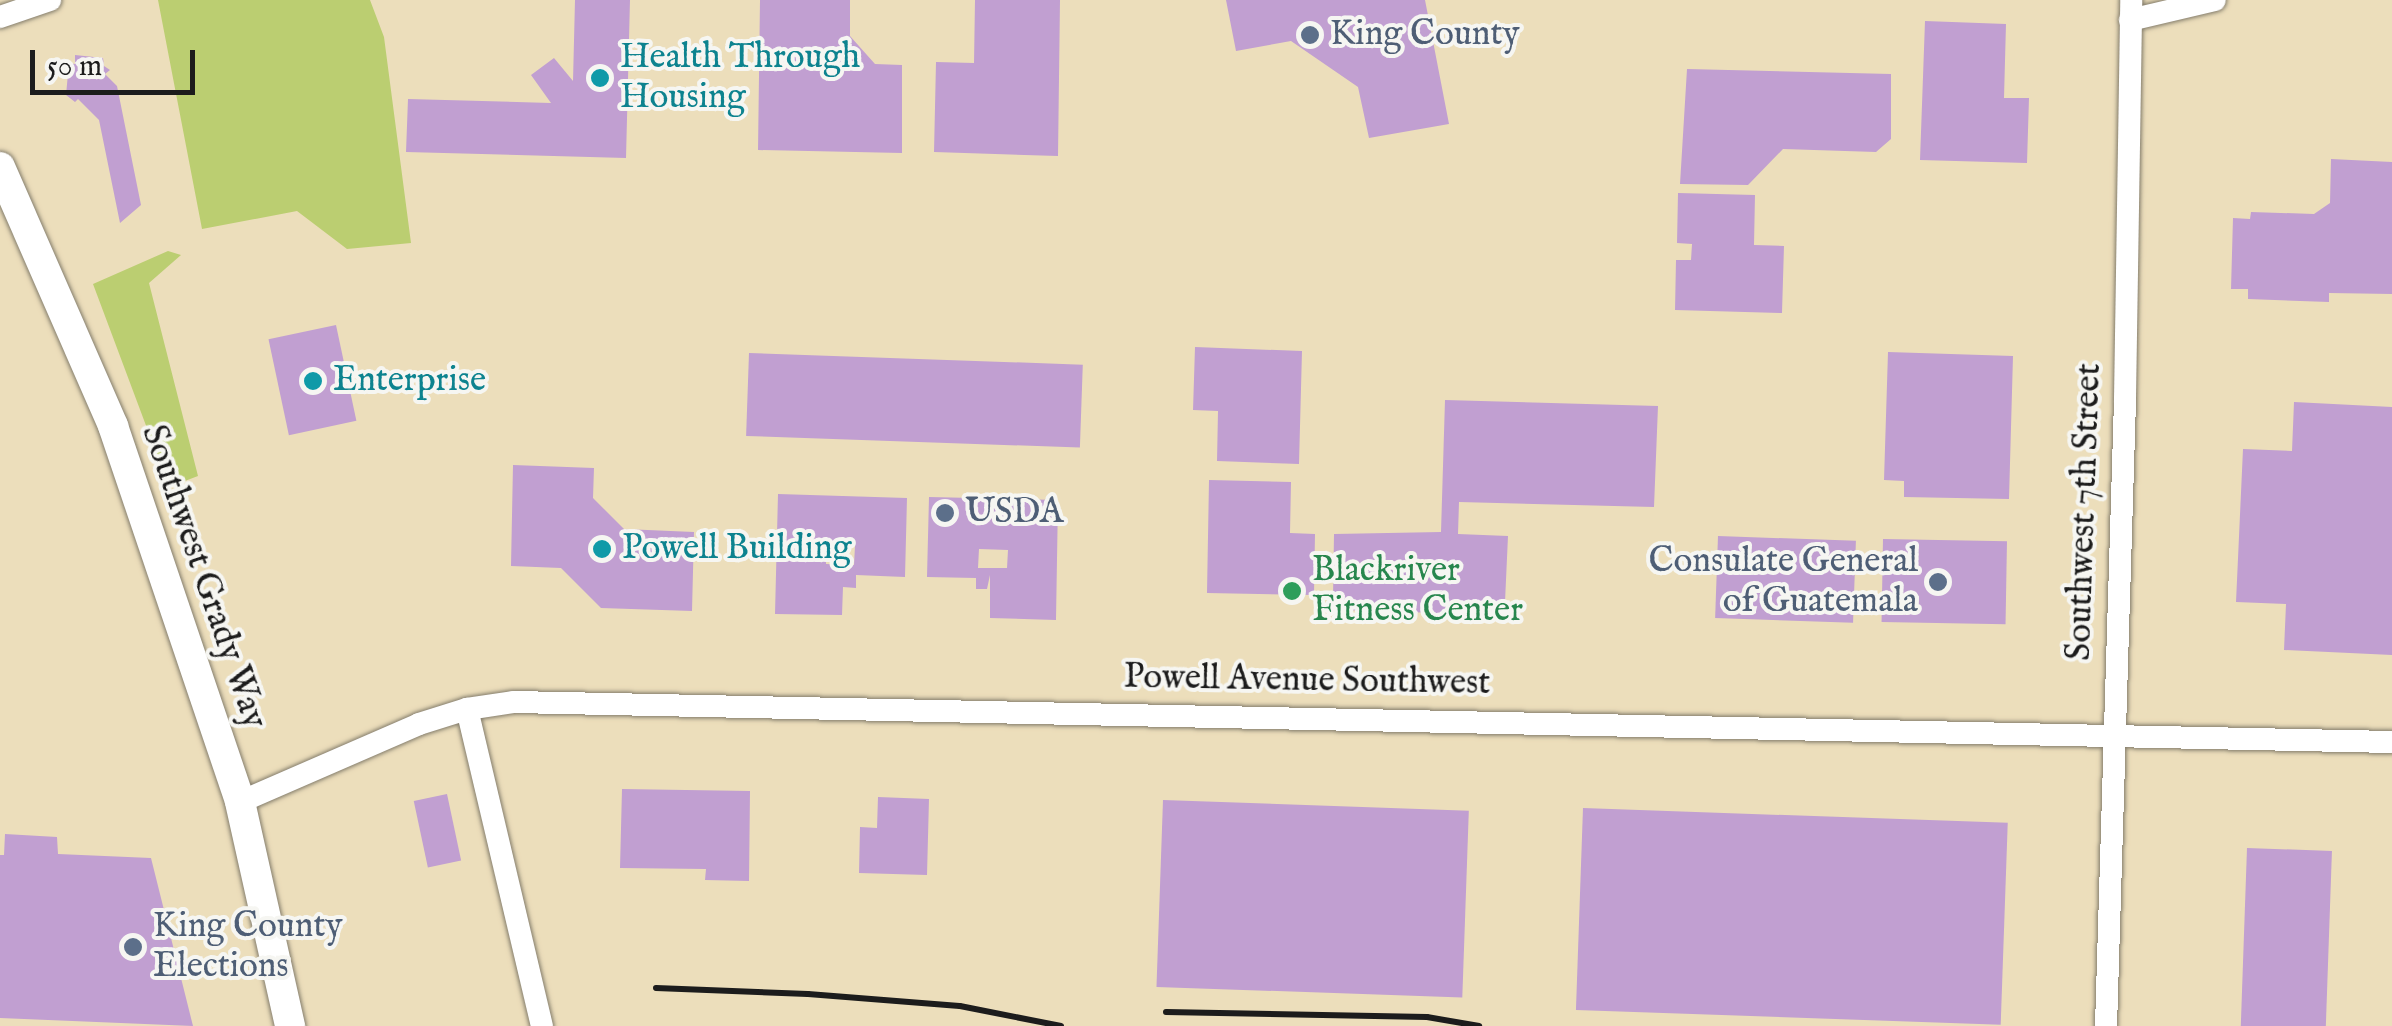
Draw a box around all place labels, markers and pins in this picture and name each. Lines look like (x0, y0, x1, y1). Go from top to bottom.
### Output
place label: King County (1330, 14, 1520, 56)
marker: King County (1299, 24, 1321, 46)
place label: Health Through Housing (620, 37, 860, 119)
marker: Health Through Housing (589, 67, 611, 89)
place label: Enterprise (333, 360, 486, 402)
marker: Enterprise (302, 370, 324, 392)
place label: USDA (965, 492, 1063, 534)
marker: USDA (934, 502, 956, 524)
place label: Powell Building (622, 528, 852, 570)
marker: Powell Building (591, 538, 613, 560)
place label: Consulate General of Guatemala (1649, 541, 1918, 623)
place label: Blackriver Fitness Center (1312, 550, 1523, 632)
marker: Consulate General of Guatemala (1927, 571, 1949, 593)
marker: Blackriver Fitness Center (1281, 580, 1303, 602)
place label: King County Elections (153, 906, 343, 988)
marker: King County Elections (122, 936, 144, 958)

